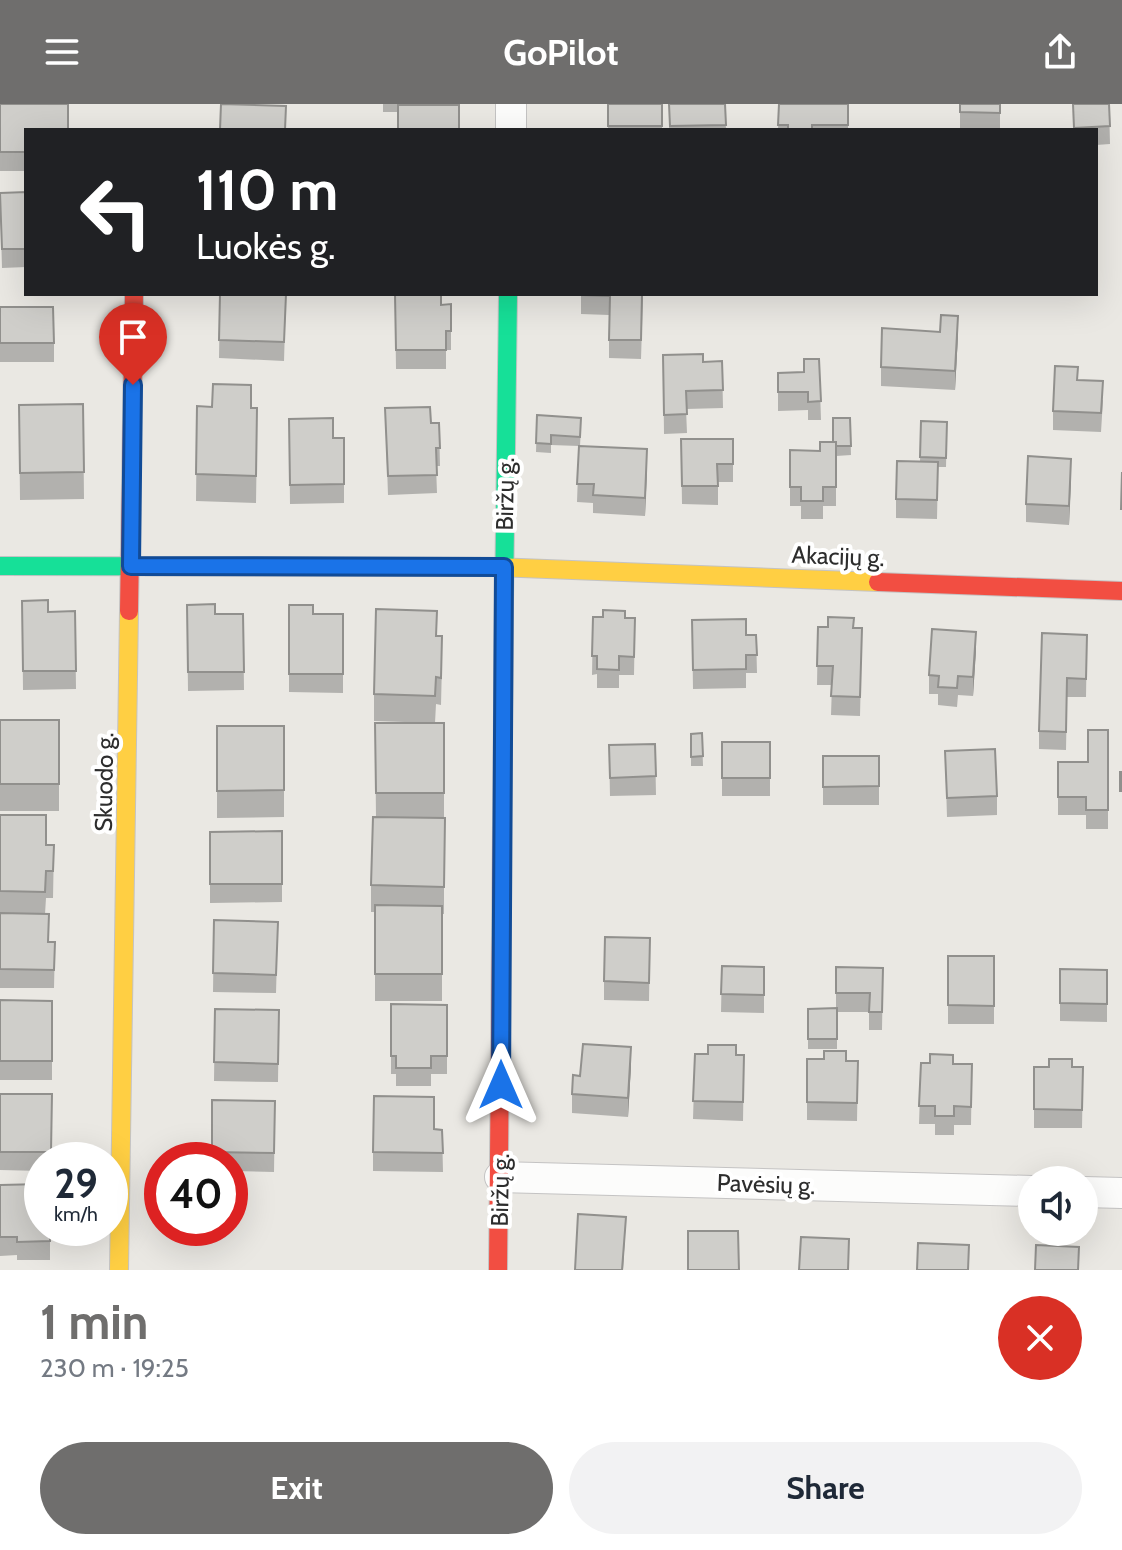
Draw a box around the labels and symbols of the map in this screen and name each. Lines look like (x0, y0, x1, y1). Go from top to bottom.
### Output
pin (99, 303, 167, 385)
street label: Biržų g. (490, 457, 520, 531)
street label: Akacijų g. (791, 540, 885, 572)
street label: Skuodo g. (89, 732, 119, 832)
position arrow (459, 1043, 543, 1127)
speed limit sign: 40 (144, 1142, 248, 1246)
street label: Biržų g. (485, 1153, 515, 1227)
street label: Pavėsių g. (716, 1168, 816, 1200)

